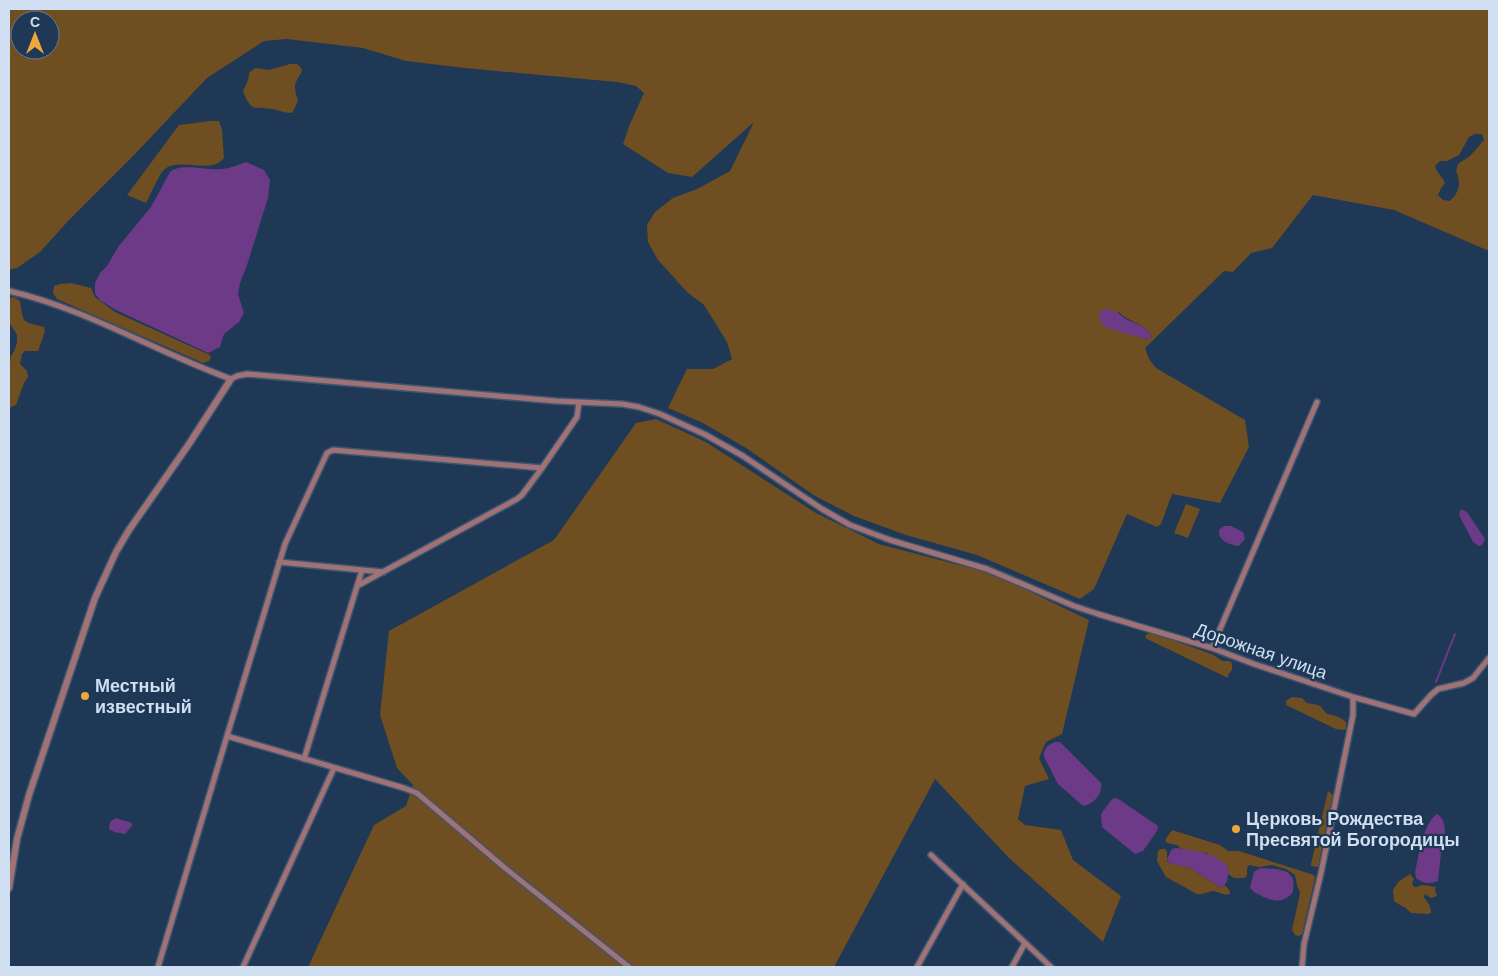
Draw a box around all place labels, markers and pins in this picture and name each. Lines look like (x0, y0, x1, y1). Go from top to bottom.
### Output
place label: Местный известный (95, 676, 192, 717)
marker: Местный известный (79, 690, 91, 702)
place label: Церковь Рождества Пресвятой Богородицы (1246, 809, 1460, 850)
marker: Церковь Рождества Пресвятой Богородицы (1230, 823, 1242, 835)

